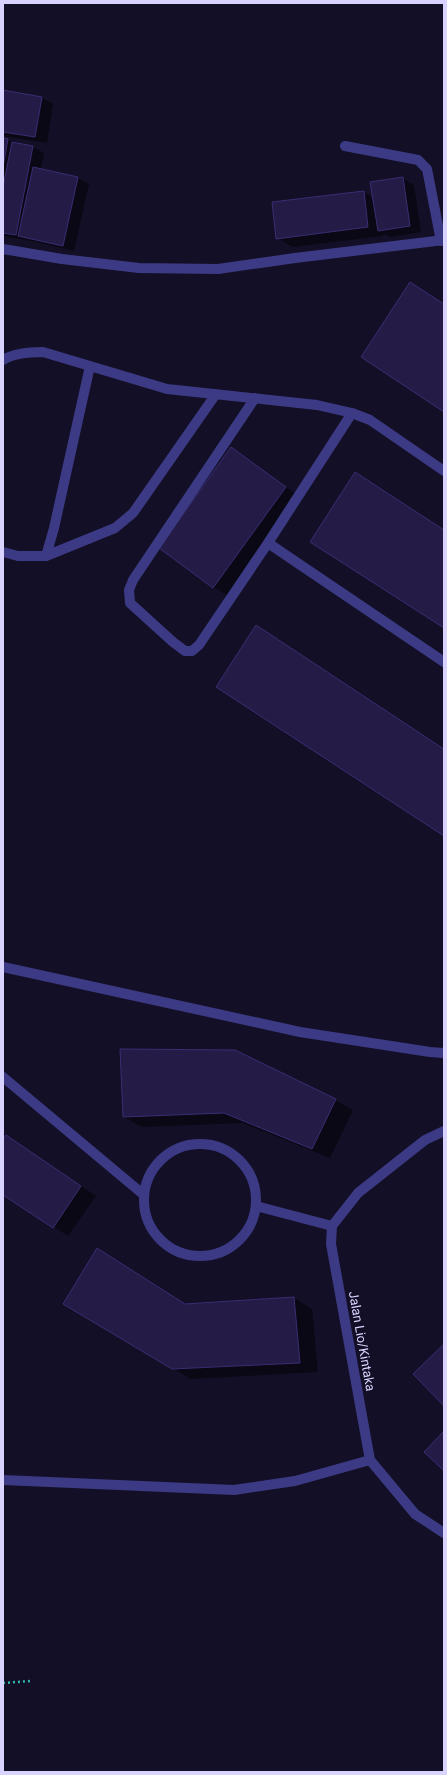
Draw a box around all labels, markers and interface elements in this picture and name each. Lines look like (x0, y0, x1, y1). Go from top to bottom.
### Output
street label: Jalan Lio/Kintaka (346, 1290, 378, 1392)

